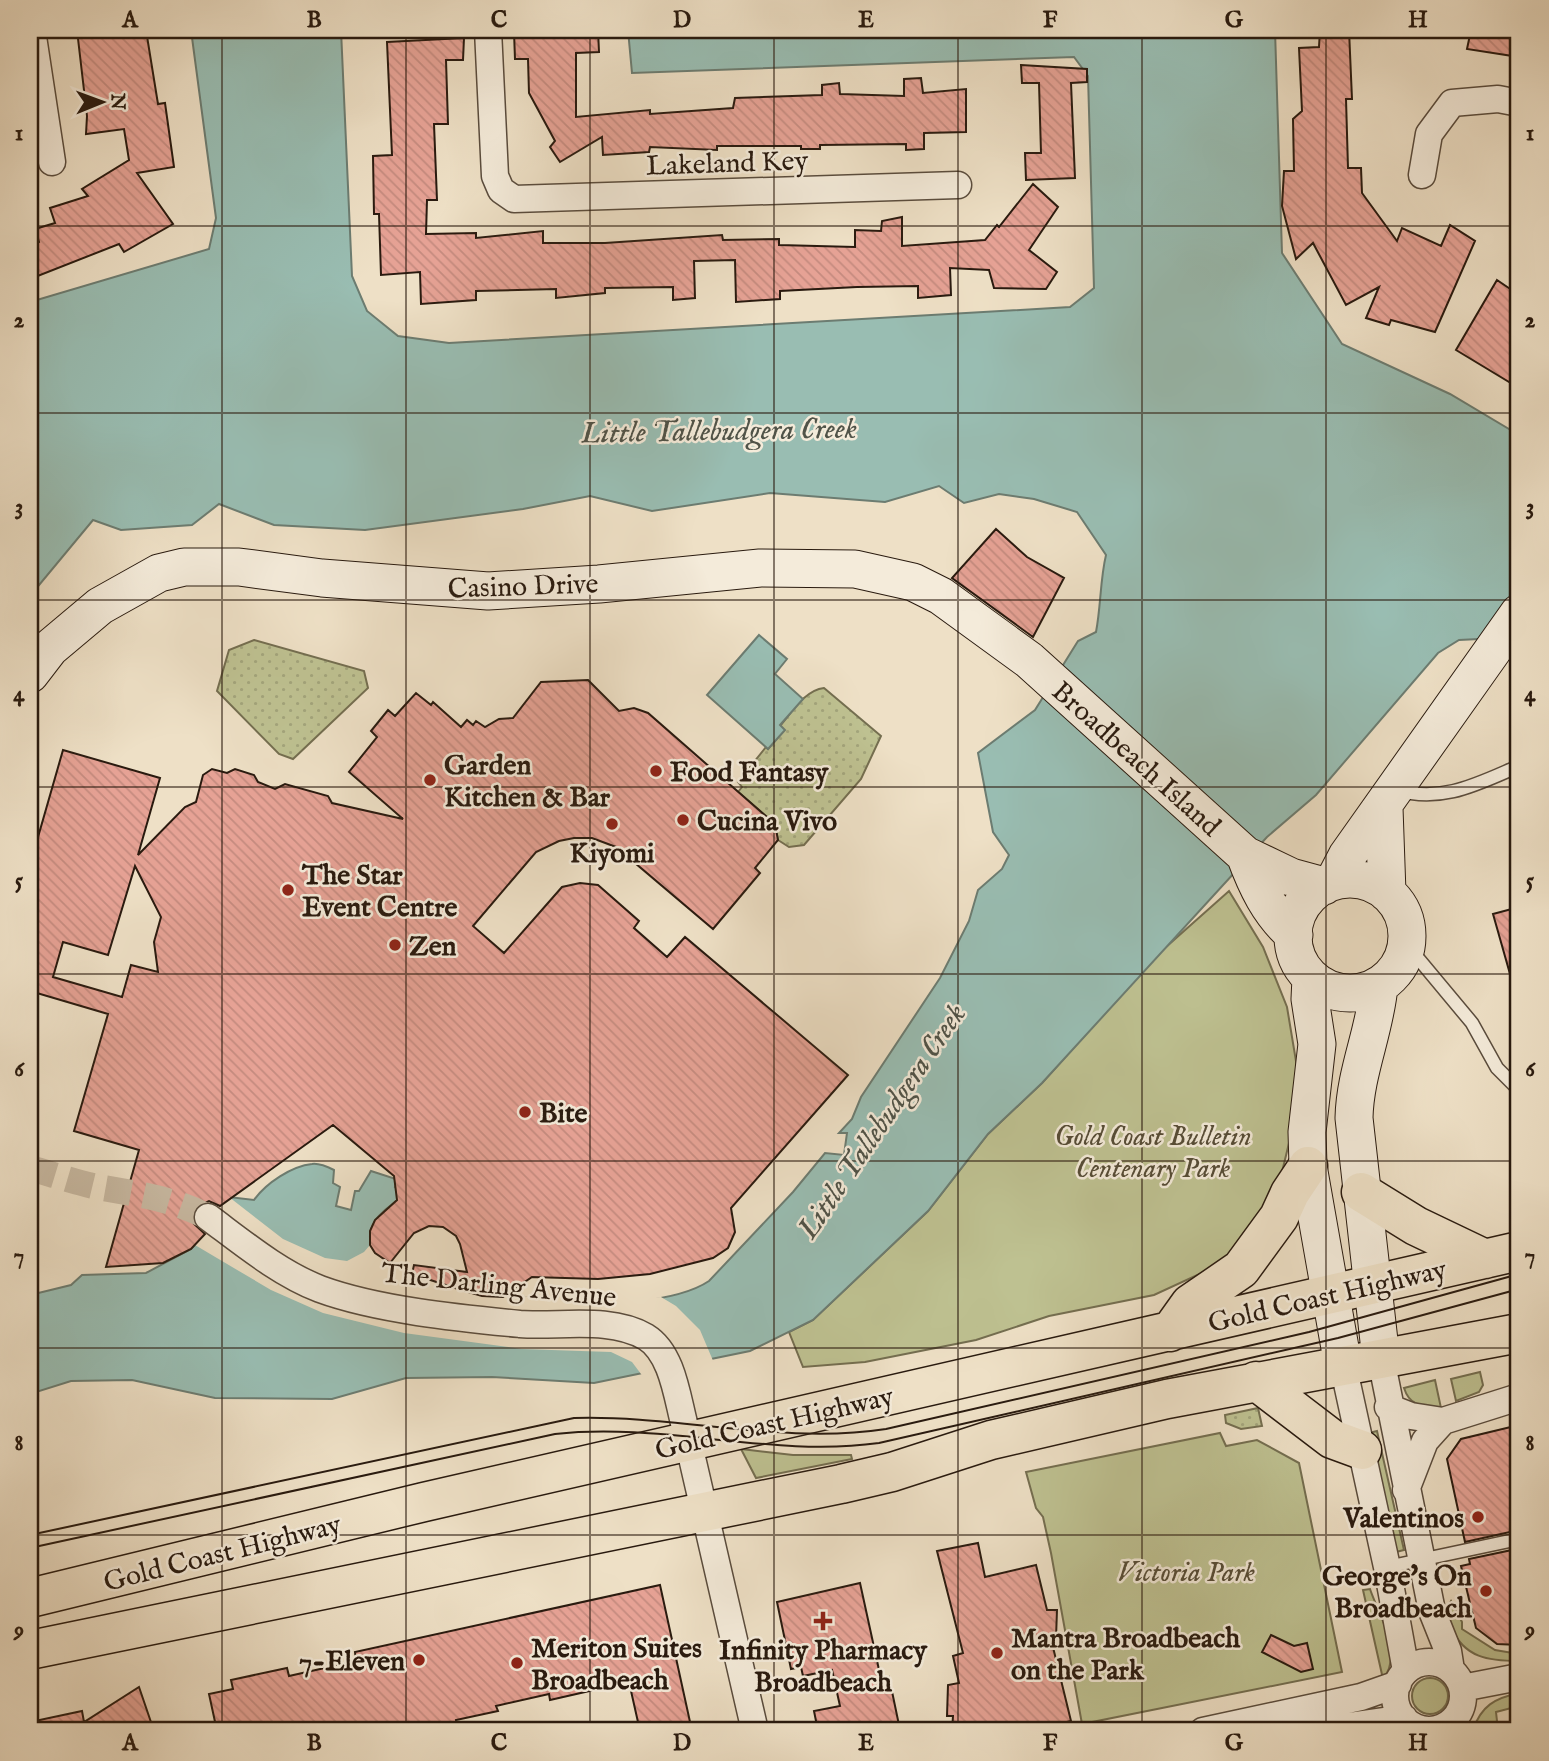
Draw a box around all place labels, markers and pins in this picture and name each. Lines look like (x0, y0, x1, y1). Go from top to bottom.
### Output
place label: Garden Kitchen & Bar (444, 749, 611, 816)
place label: Food Fantasy (670, 756, 830, 791)
marker: Food Fantasy (648, 763, 664, 779)
marker: Garden Kitchen & Bar (422, 772, 438, 788)
place label: Cucina Vivo (697, 805, 837, 840)
marker: Cucina Vivo (675, 812, 691, 828)
marker: Kiyomi (604, 816, 620, 832)
place label: Kiyomi (569, 837, 655, 872)
place label: The Star Event Centre (301, 859, 457, 926)
marker: The Star Event Centre (280, 882, 296, 898)
place label: Zen (409, 930, 456, 965)
marker: Zen (387, 937, 403, 953)
place label: Bite (539, 1097, 588, 1132)
marker: Bite (517, 1104, 533, 1120)
place label: Valentinos (1342, 1502, 1464, 1537)
marker: Valentinos (1470, 1509, 1486, 1525)
place label: George's On Broadbeach (1322, 1560, 1473, 1627)
marker: George's On Broadbeach (1478, 1583, 1494, 1599)
marker: Infinity Pharmacy Broadbeach (815, 1613, 831, 1629)
place label: Mantra Broadbeach on the Park (1011, 1622, 1241, 1689)
place label: Meriton Suites Broadbeach (531, 1632, 702, 1699)
place label: Infinity Pharmacy Broadbeach (719, 1634, 928, 1701)
place label: 7-Eleven (299, 1645, 405, 1680)
marker: Mantra Broadbeach on the Park (989, 1645, 1005, 1661)
marker: 7-Eleven (411, 1652, 427, 1668)
marker: Meriton Suites Broadbeach (509, 1655, 525, 1671)

